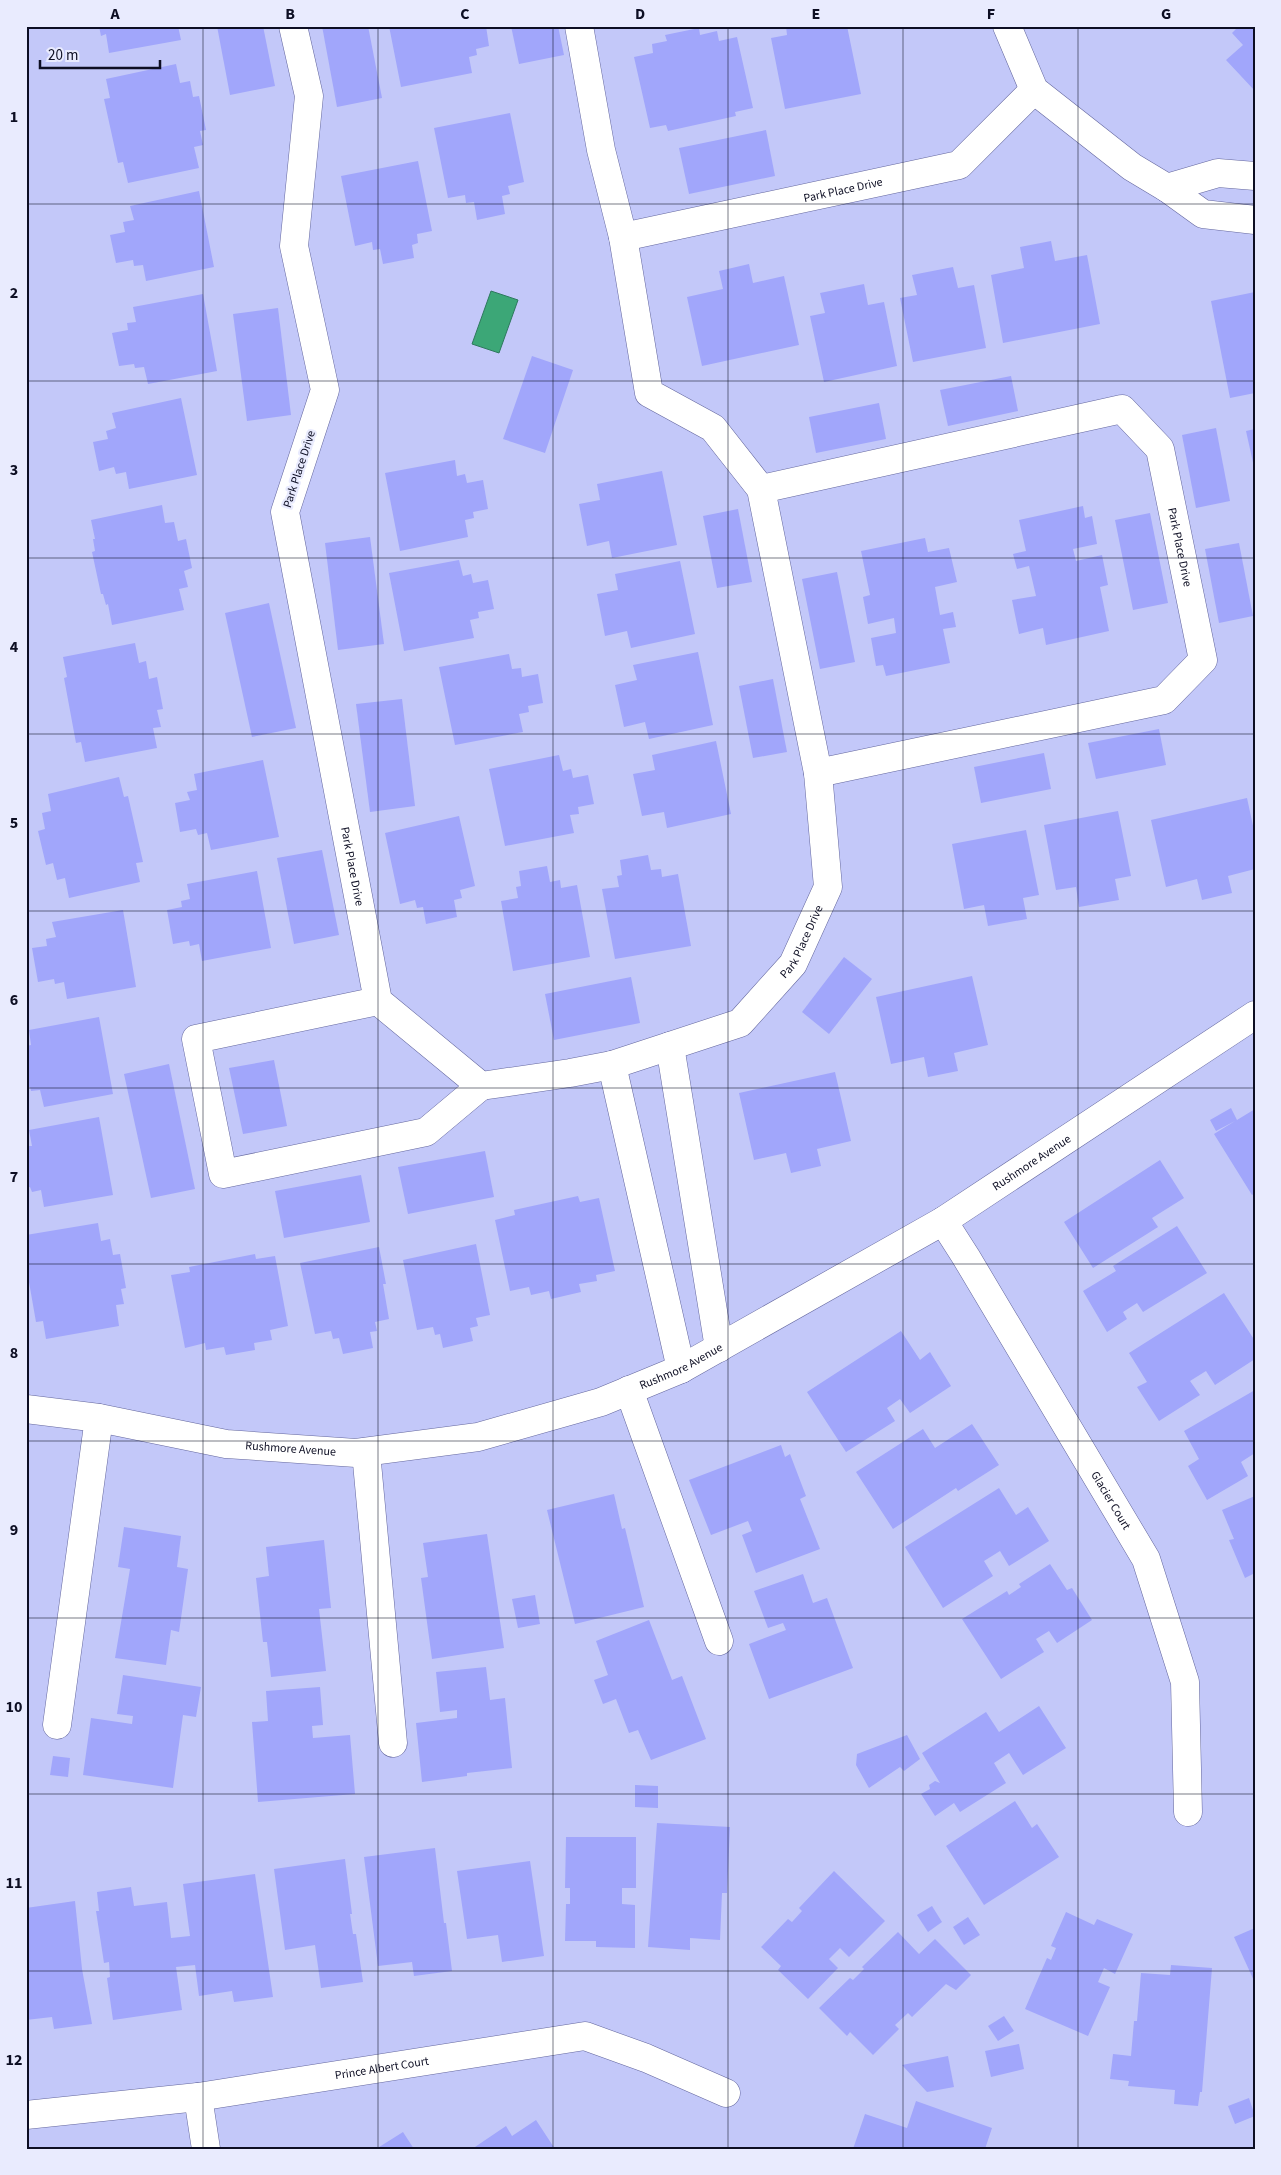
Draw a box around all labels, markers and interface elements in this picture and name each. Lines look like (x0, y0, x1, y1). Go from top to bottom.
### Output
text: A (109, 3, 120, 25)
text: B (285, 3, 295, 25)
text: C (460, 3, 470, 25)
text: D (635, 3, 645, 25)
text: E (812, 3, 820, 25)
text: F (987, 3, 995, 25)
text: G (1161, 3, 1171, 25)
scale bar (40, 38, 160, 70)
text: 20 m (48, 45, 78, 66)
text: 1 (10, 106, 18, 128)
street label: Park Place Drive (802, 174, 884, 207)
text: 2 (10, 282, 18, 304)
street label: Park Place Drive (279, 428, 320, 510)
text: 3 (10, 459, 18, 481)
street label: Park Place Drive (1163, 506, 1196, 588)
text: 4 (10, 636, 19, 658)
text: 5 (10, 812, 18, 834)
street label: Park Place Drive (336, 825, 368, 908)
street label: Park Place Drive (776, 902, 828, 982)
text: 6 (10, 989, 18, 1011)
street label: Rushmore Avenue (989, 1131, 1074, 1195)
text: 7 (10, 1166, 18, 1188)
street label: Rushmore Avenue (637, 1339, 726, 1394)
text: 8 (10, 1342, 18, 1364)
street label: Rushmore Avenue (245, 1437, 337, 1461)
street label: Glacier Court (1087, 1468, 1135, 1533)
text: 9 (10, 1519, 18, 1541)
text: 10 (6, 1696, 22, 1718)
text: 11 (6, 1872, 22, 1894)
text: 12 (6, 2049, 22, 2071)
street label: Prince Albert Court (334, 2053, 430, 2084)

